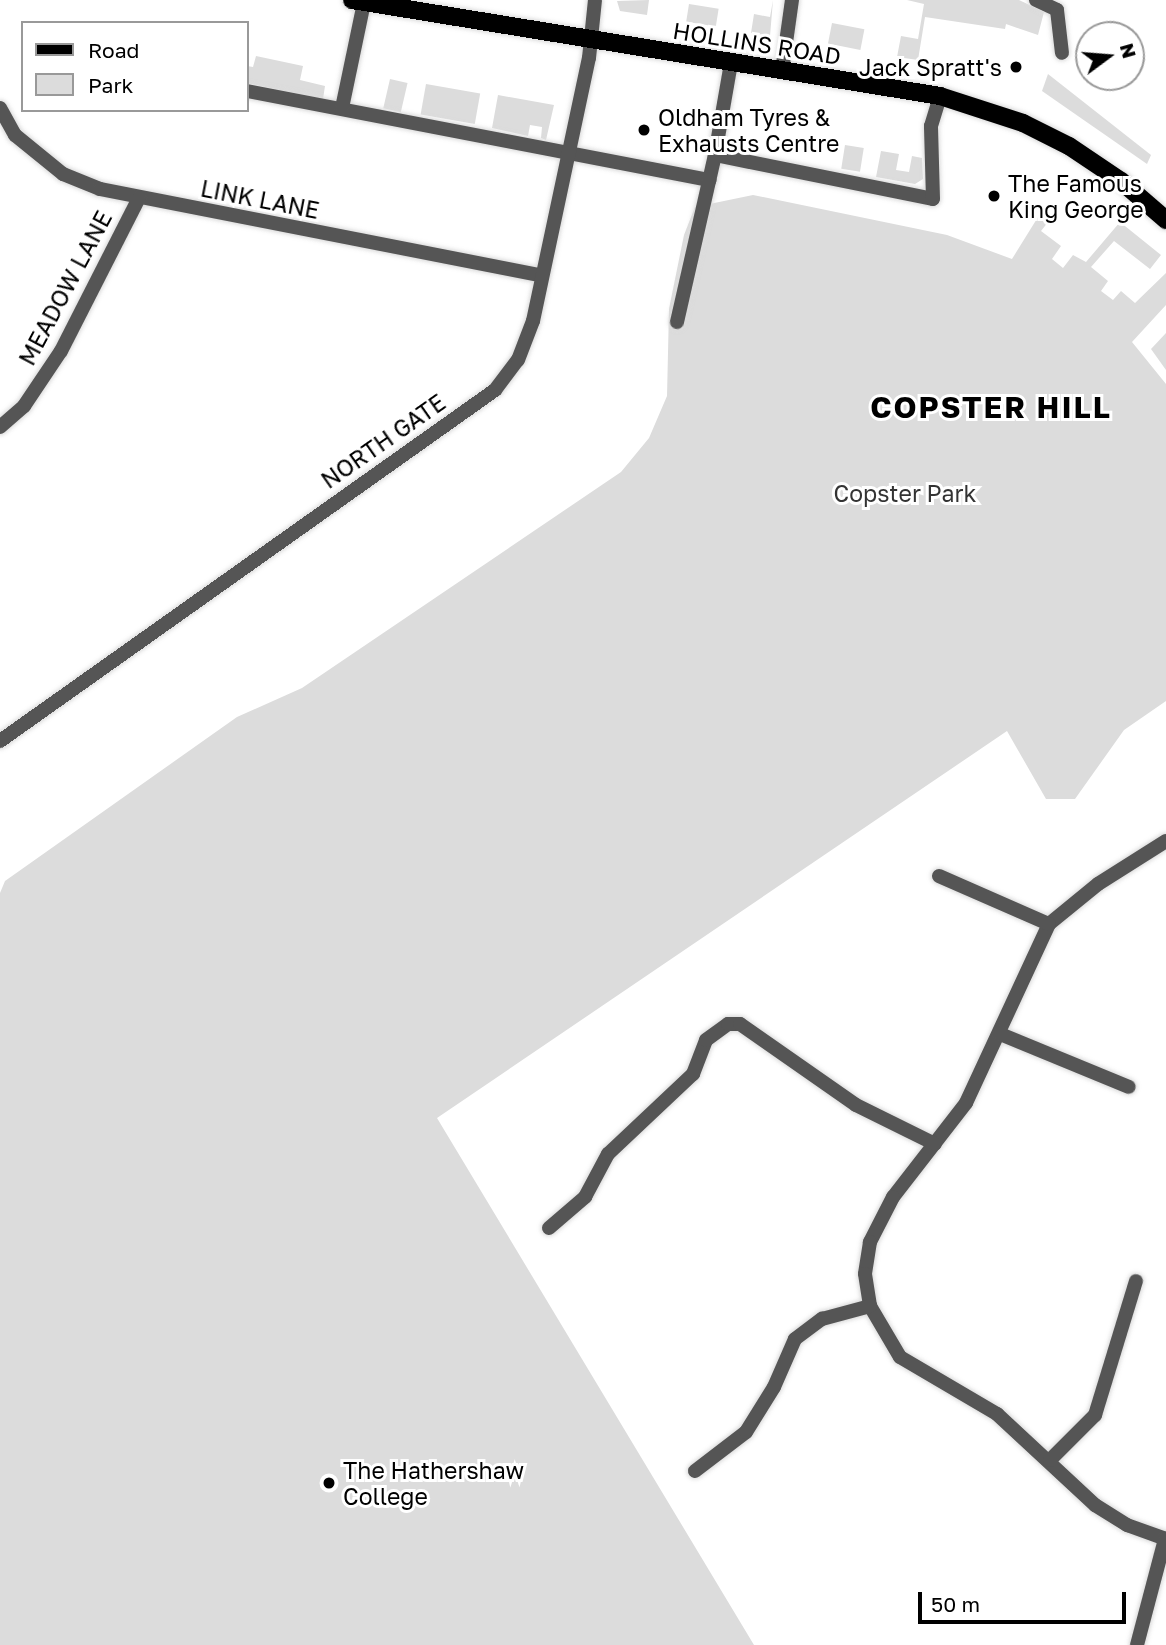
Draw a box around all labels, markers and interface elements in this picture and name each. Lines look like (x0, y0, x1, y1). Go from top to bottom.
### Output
street label: HOLLINS ROAD (671, 16, 843, 70)
legend (21, 21, 248, 112)
north arrow (1075, 21, 1145, 91)
text: Road (88, 37, 139, 63)
text: N (1116, 41, 1142, 61)
place label: Jack Spratt's (859, 53, 1002, 81)
marker: Jack Spratt's (1008, 59, 1024, 75)
text: Park (88, 72, 133, 98)
place label: Oldham Tyres & Exhausts Centre (658, 103, 839, 157)
marker: Oldham Tyres & Exhausts Centre (636, 122, 652, 138)
place label: The Famous King George (1008, 169, 1144, 223)
street label: LINK LANE (198, 174, 322, 224)
marker: The Famous King George (986, 188, 1002, 204)
street label: MEADOW LANE (13, 206, 117, 370)
street label: NORTH GATE (316, 388, 450, 494)
district label: COPSTER HILL (872, 389, 1110, 425)
park label: Copster Park (834, 479, 976, 507)
place label: The Hathershaw College (343, 1456, 524, 1510)
marker: The Hathershaw College (321, 1475, 337, 1491)
scale bar (921, 1578, 1129, 1622)
text: 50 m (931, 1591, 980, 1617)

